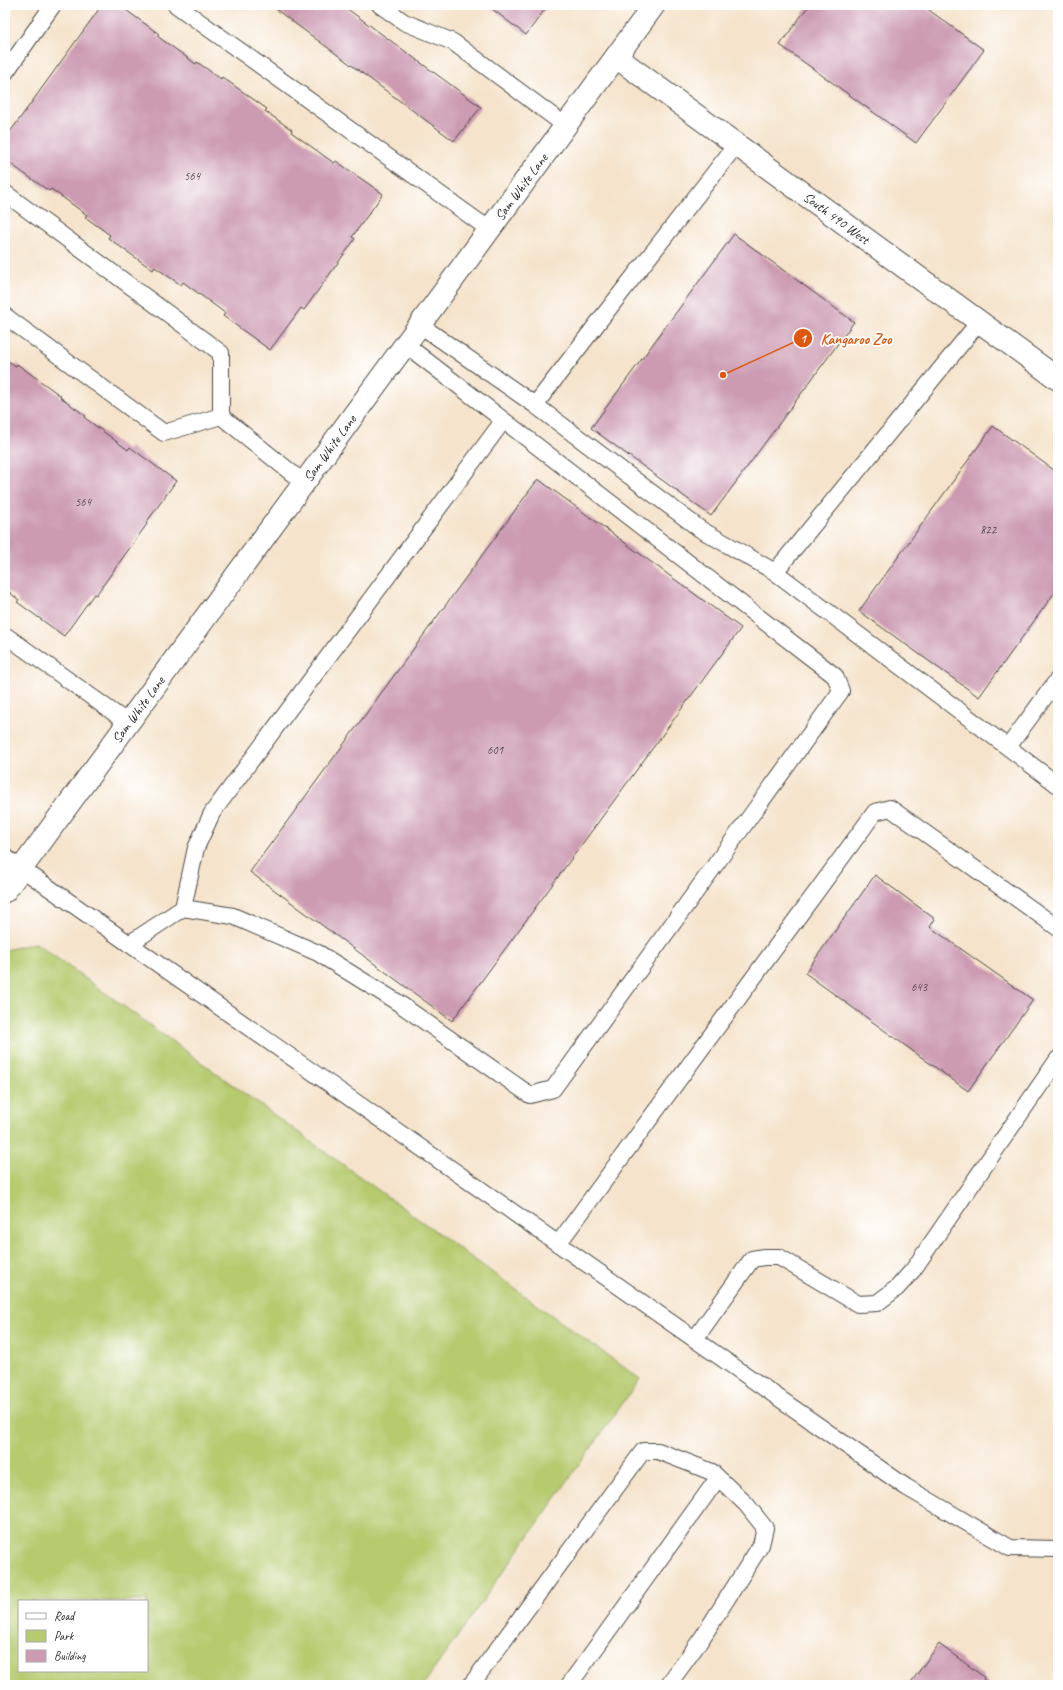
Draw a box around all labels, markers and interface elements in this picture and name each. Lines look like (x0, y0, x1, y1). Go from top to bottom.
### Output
street label: Sam White Lane (491, 149, 552, 223)
house number: 564 (184, 168, 202, 184)
street label: South 490 West (800, 188, 874, 248)
callout: Kangaroo Zoo (793, 325, 899, 352)
text: Kangaroo Zoo (821, 330, 893, 349)
text: 1 (800, 331, 807, 347)
street label: Sam White Lane (299, 410, 360, 485)
house number: 564 (75, 494, 93, 510)
house number: 822 (980, 522, 998, 538)
street label: Sam White Lane (108, 672, 169, 746)
house number: 601 (487, 742, 504, 758)
house number: 643 (911, 979, 929, 995)
legend (18, 1600, 148, 1672)
text: Road (54, 1608, 76, 1624)
text: Park (54, 1628, 75, 1644)
text: Building (54, 1648, 86, 1664)

